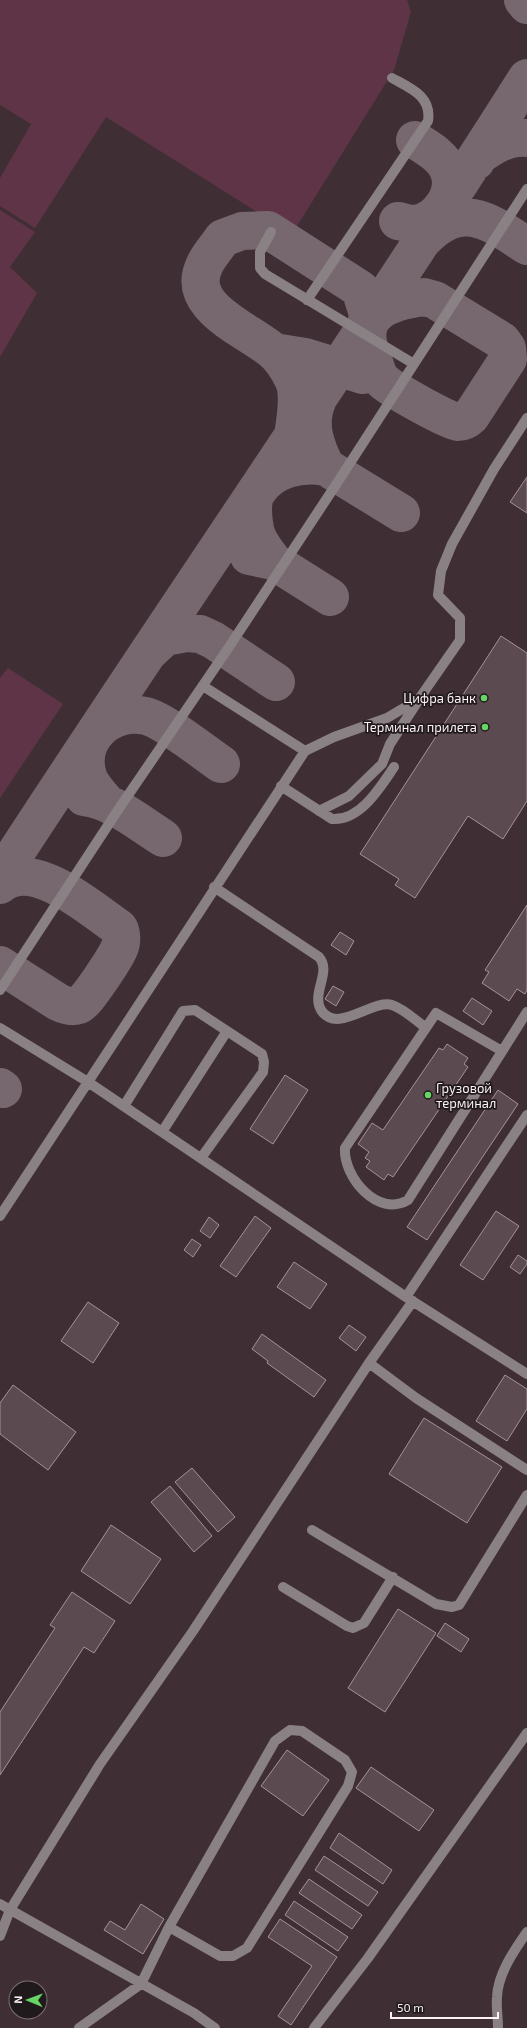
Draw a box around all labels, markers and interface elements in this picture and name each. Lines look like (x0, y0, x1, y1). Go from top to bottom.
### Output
place label: Цифра банк (403, 690, 476, 706)
marker: Цифра банк (479, 693, 489, 703)
place label: Терминал прилета (364, 719, 477, 735)
marker: Терминал прилета (480, 722, 490, 732)
place label: Грузовой терминал (436, 1080, 496, 1111)
marker: Грузовой терминал (423, 1090, 433, 1100)
north arrow (8, 1980, 48, 2020)
scale bar (391, 1994, 498, 2020)
text: N (11, 1996, 24, 2004)
text: 50 m (397, 2000, 424, 2014)

